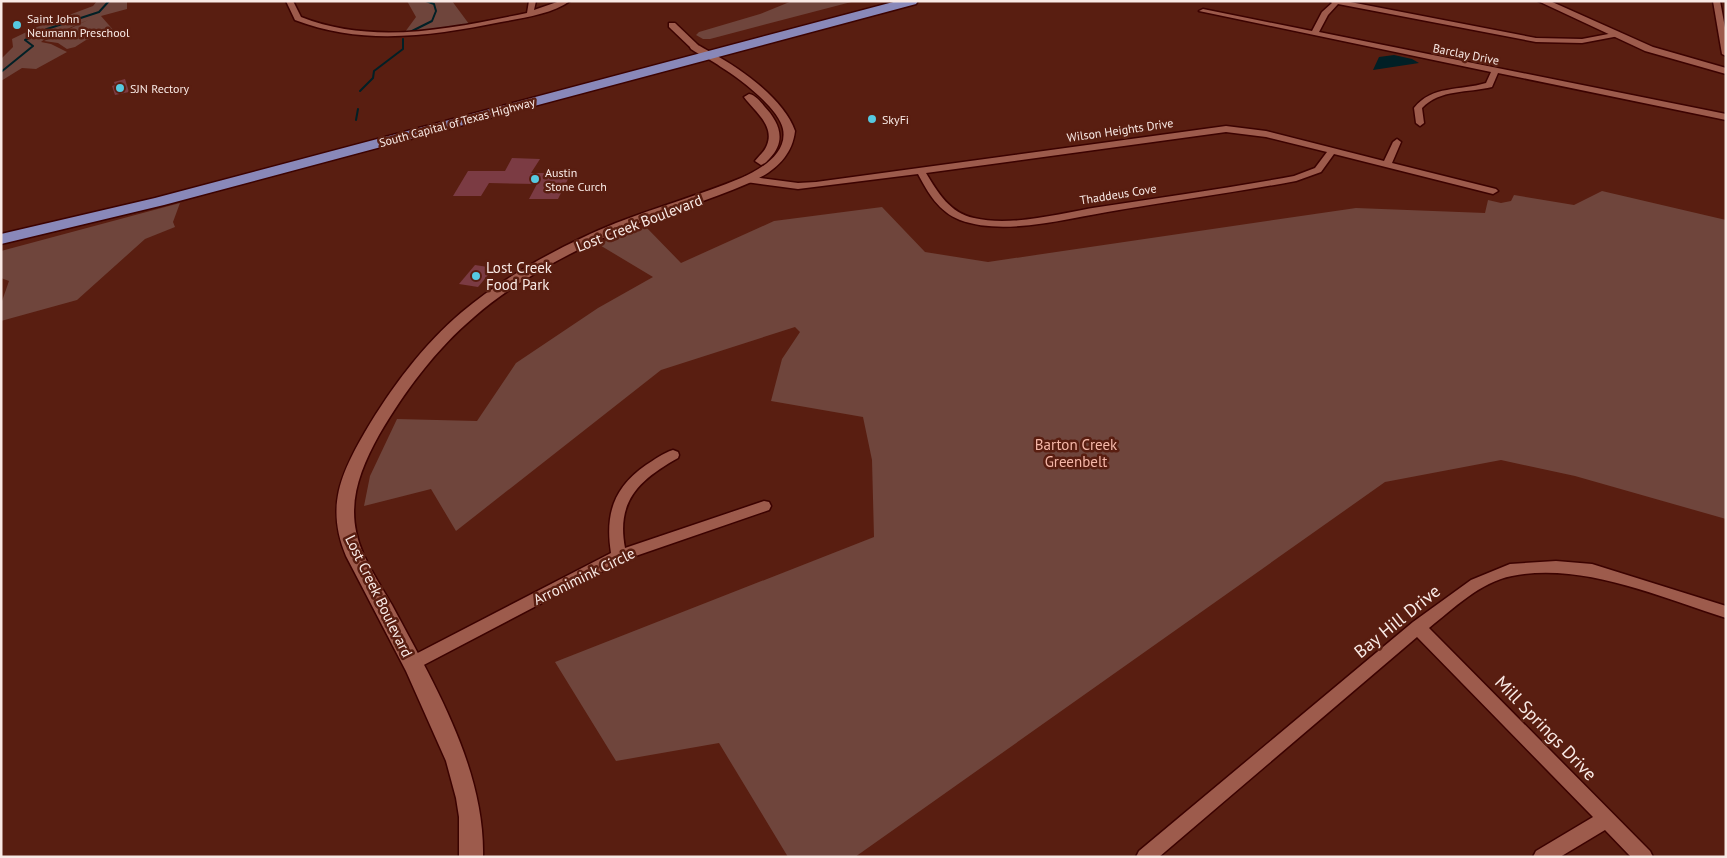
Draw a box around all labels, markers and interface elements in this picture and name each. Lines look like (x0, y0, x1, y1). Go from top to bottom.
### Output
place label: Saint John Neumann Preschool (27, 11, 130, 40)
marker: Saint John Neumann Preschool (11, 19, 23, 31)
street label: Barclay Drive (1432, 40, 1500, 68)
place label: SJN Rectory (130, 81, 190, 96)
marker: SJN Rectory (114, 82, 126, 94)
street label: South Capital of Texas Highway (377, 94, 537, 150)
place label: SkyFi (882, 112, 909, 127)
marker: SkyFi (866, 113, 878, 125)
street label: Wilson Heights Drive (1066, 115, 1174, 145)
place label: Austin Stone Curch (545, 165, 607, 194)
marker: Austin Stone Curch (529, 173, 541, 185)
street label: Thaddeus Cove (1079, 181, 1157, 207)
street label: Lost Creek Boulevard (573, 190, 705, 256)
place label: Lost Creek Food Park (486, 258, 553, 294)
marker: Lost Creek Food Park (470, 270, 482, 282)
park label: Barton Creek Greenbelt (1035, 435, 1118, 471)
street label: Lost Creek Boulevard (341, 532, 417, 660)
street label: Arronimink Circle (530, 543, 638, 609)
street label: Bay Hill Drive (1349, 579, 1445, 663)
street label: Mill Springs Drive (1490, 671, 1602, 785)

